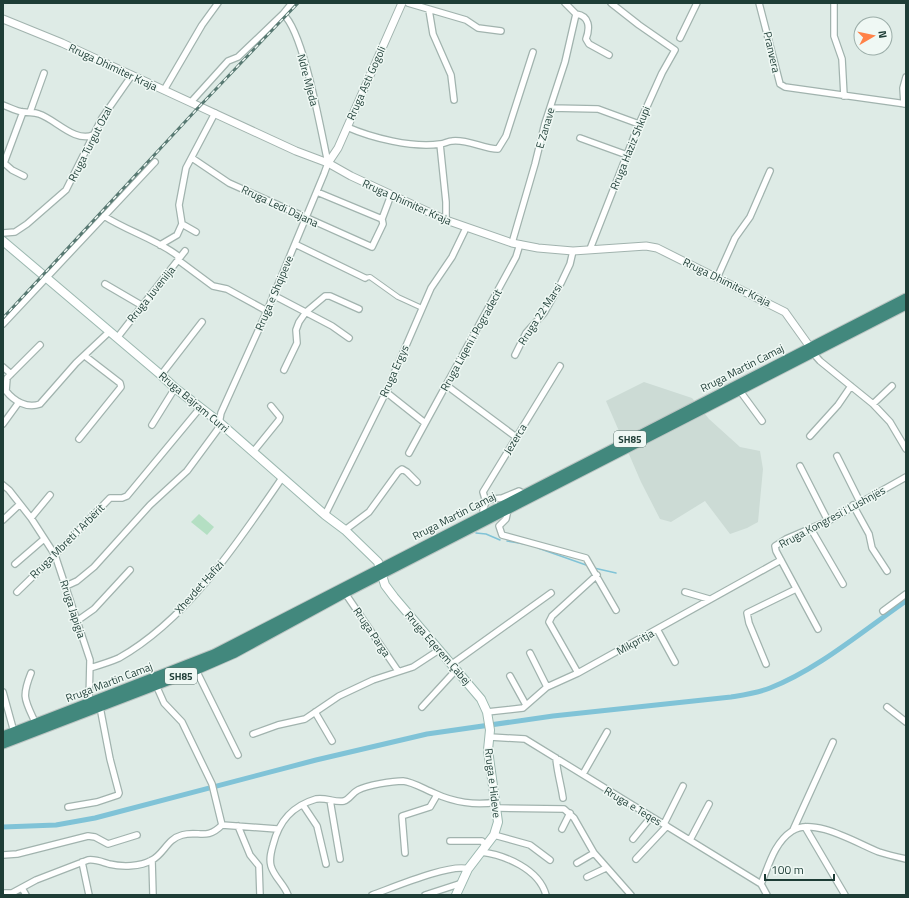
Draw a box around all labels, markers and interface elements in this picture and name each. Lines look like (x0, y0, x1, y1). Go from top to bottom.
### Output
north arrow (853, 16, 893, 56)
text: N (874, 29, 891, 39)
street label: Pranvera (760, 30, 785, 75)
street label: Rruga Dhimiter Kraja (66, 39, 160, 95)
street label: Rruga Asti Gogoli (343, 43, 389, 123)
street label: Ndre Mjeda (293, 52, 323, 108)
street label: Rruga Turgut Ozal (64, 104, 116, 184)
street label: Rruga Haziz Shkupi (606, 104, 654, 192)
street label: E Zanave (532, 105, 559, 150)
street label: Rruga Dhimiter Kraja (360, 175, 455, 229)
street label: Rruga Ledi Dajana (239, 181, 322, 231)
street label: Rruga e Shqipeve (251, 253, 297, 333)
street label: Rruga Dhimiter Kraja (680, 254, 774, 310)
street label: Rruga Juvenilja (123, 262, 179, 326)
street label: Rruga 22 Marsi (514, 280, 566, 348)
street label: Rruga Liqeni i Pogradecit (436, 286, 506, 394)
street label: Rruga Martin Camaj (697, 340, 787, 396)
street label: Rruga Ergys (375, 342, 413, 400)
street label: Rruga Bajram Curri (155, 368, 233, 436)
street label: Jezerca (500, 420, 531, 457)
road number: SH85 (614, 431, 646, 447)
street label: Rruga Kongresi i Lushnjës (776, 482, 888, 552)
street label: Rruga Martin Camaj (409, 488, 499, 544)
street label: Rruga Mbreti I Arbërit (26, 500, 108, 582)
street label: Xhevdet Hafizi (171, 557, 227, 617)
street label: Rruga Japigia (56, 578, 90, 641)
street label: Rruga Parga (349, 604, 395, 660)
street label: Rruga Eqerem Çabej (401, 607, 475, 689)
street label: Mikpritja (613, 625, 657, 659)
street label: Rruga Martin Camaj (63, 658, 155, 706)
road number: SH85 (165, 668, 197, 684)
street label: Rruga e Hideve (481, 747, 505, 819)
street label: Rruga e Teqes (601, 782, 665, 830)
scale bar (765, 856, 834, 882)
text: 100 m (771, 860, 804, 879)

